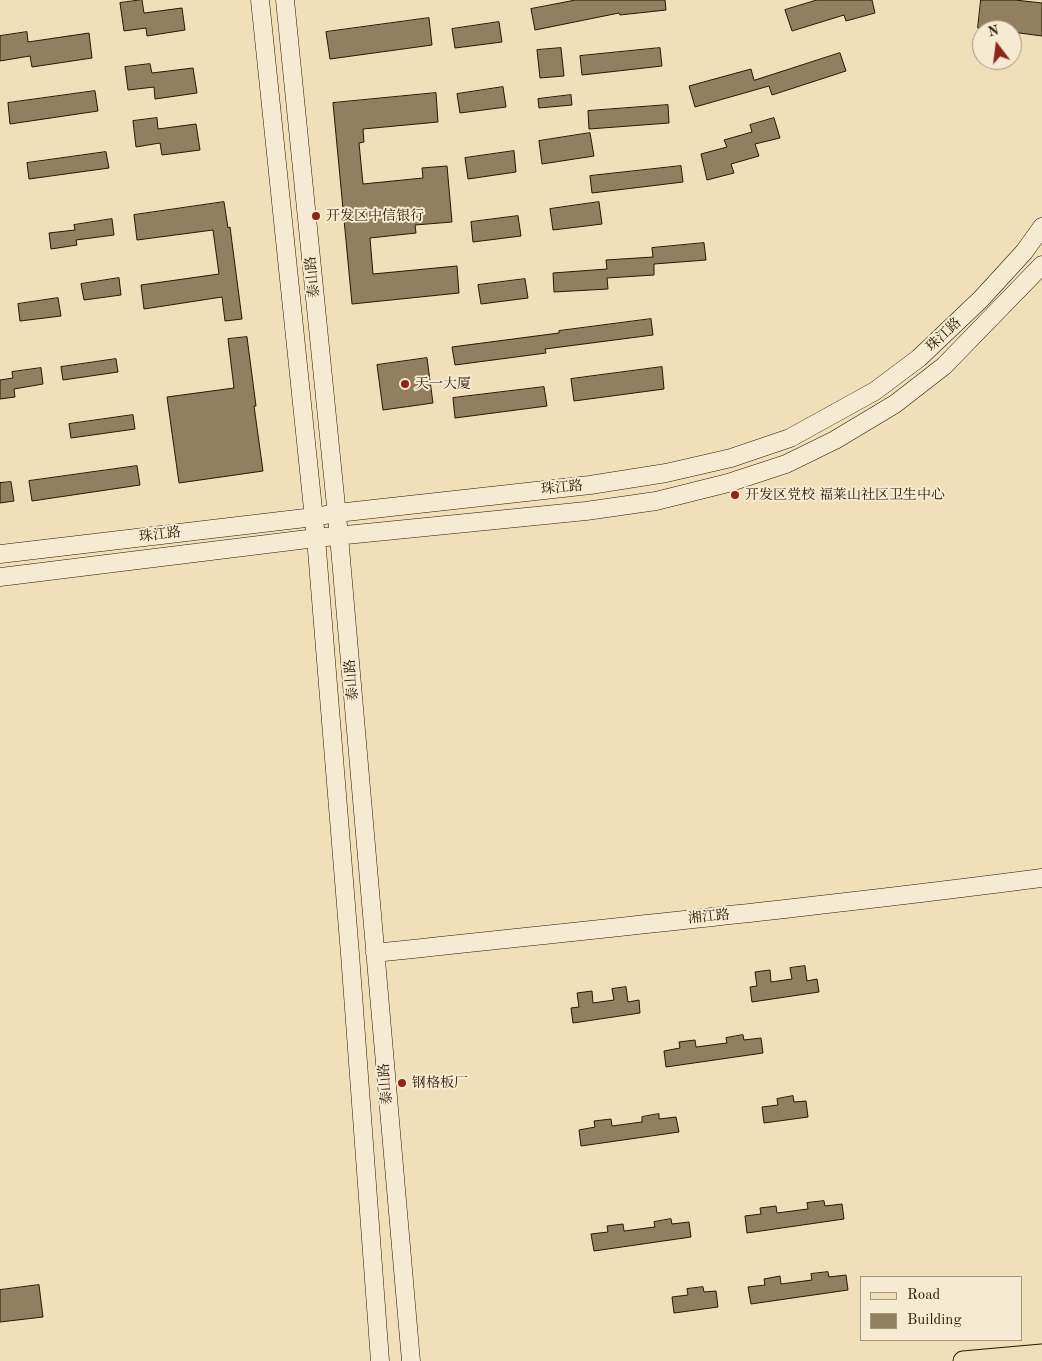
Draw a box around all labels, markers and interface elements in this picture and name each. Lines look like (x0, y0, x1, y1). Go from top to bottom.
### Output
north arrow (972, 20, 1022, 70)
text: N (986, 23, 1000, 40)
place label: 开发区中信银行 (326, 208, 424, 224)
marker: 开发区中信银行 (310, 210, 322, 222)
street label: 泰山路 (302, 255, 324, 299)
street label: 珠江路 (923, 315, 965, 355)
place label: 天一大厦 (415, 376, 471, 392)
marker: 天一大厦 (399, 378, 411, 390)
street label: 珠江路 (540, 477, 584, 499)
place label: 开发区党校 福莱山社区卫生中心 (745, 487, 945, 503)
marker: 开发区党校 福莱山社区卫生中心 (729, 489, 741, 501)
street label: 珠江路 (138, 524, 182, 546)
street label: 泰山路 (342, 658, 362, 702)
street label: 湘江路 (687, 906, 731, 928)
street label: 泰山路 (376, 1062, 396, 1106)
place label: 钢格板厂 (412, 1075, 468, 1091)
marker: 钢格板厂 (396, 1077, 408, 1089)
legend (860, 1276, 1022, 1341)
text: Road (907, 1288, 940, 1303)
text: Building (907, 1313, 962, 1328)

